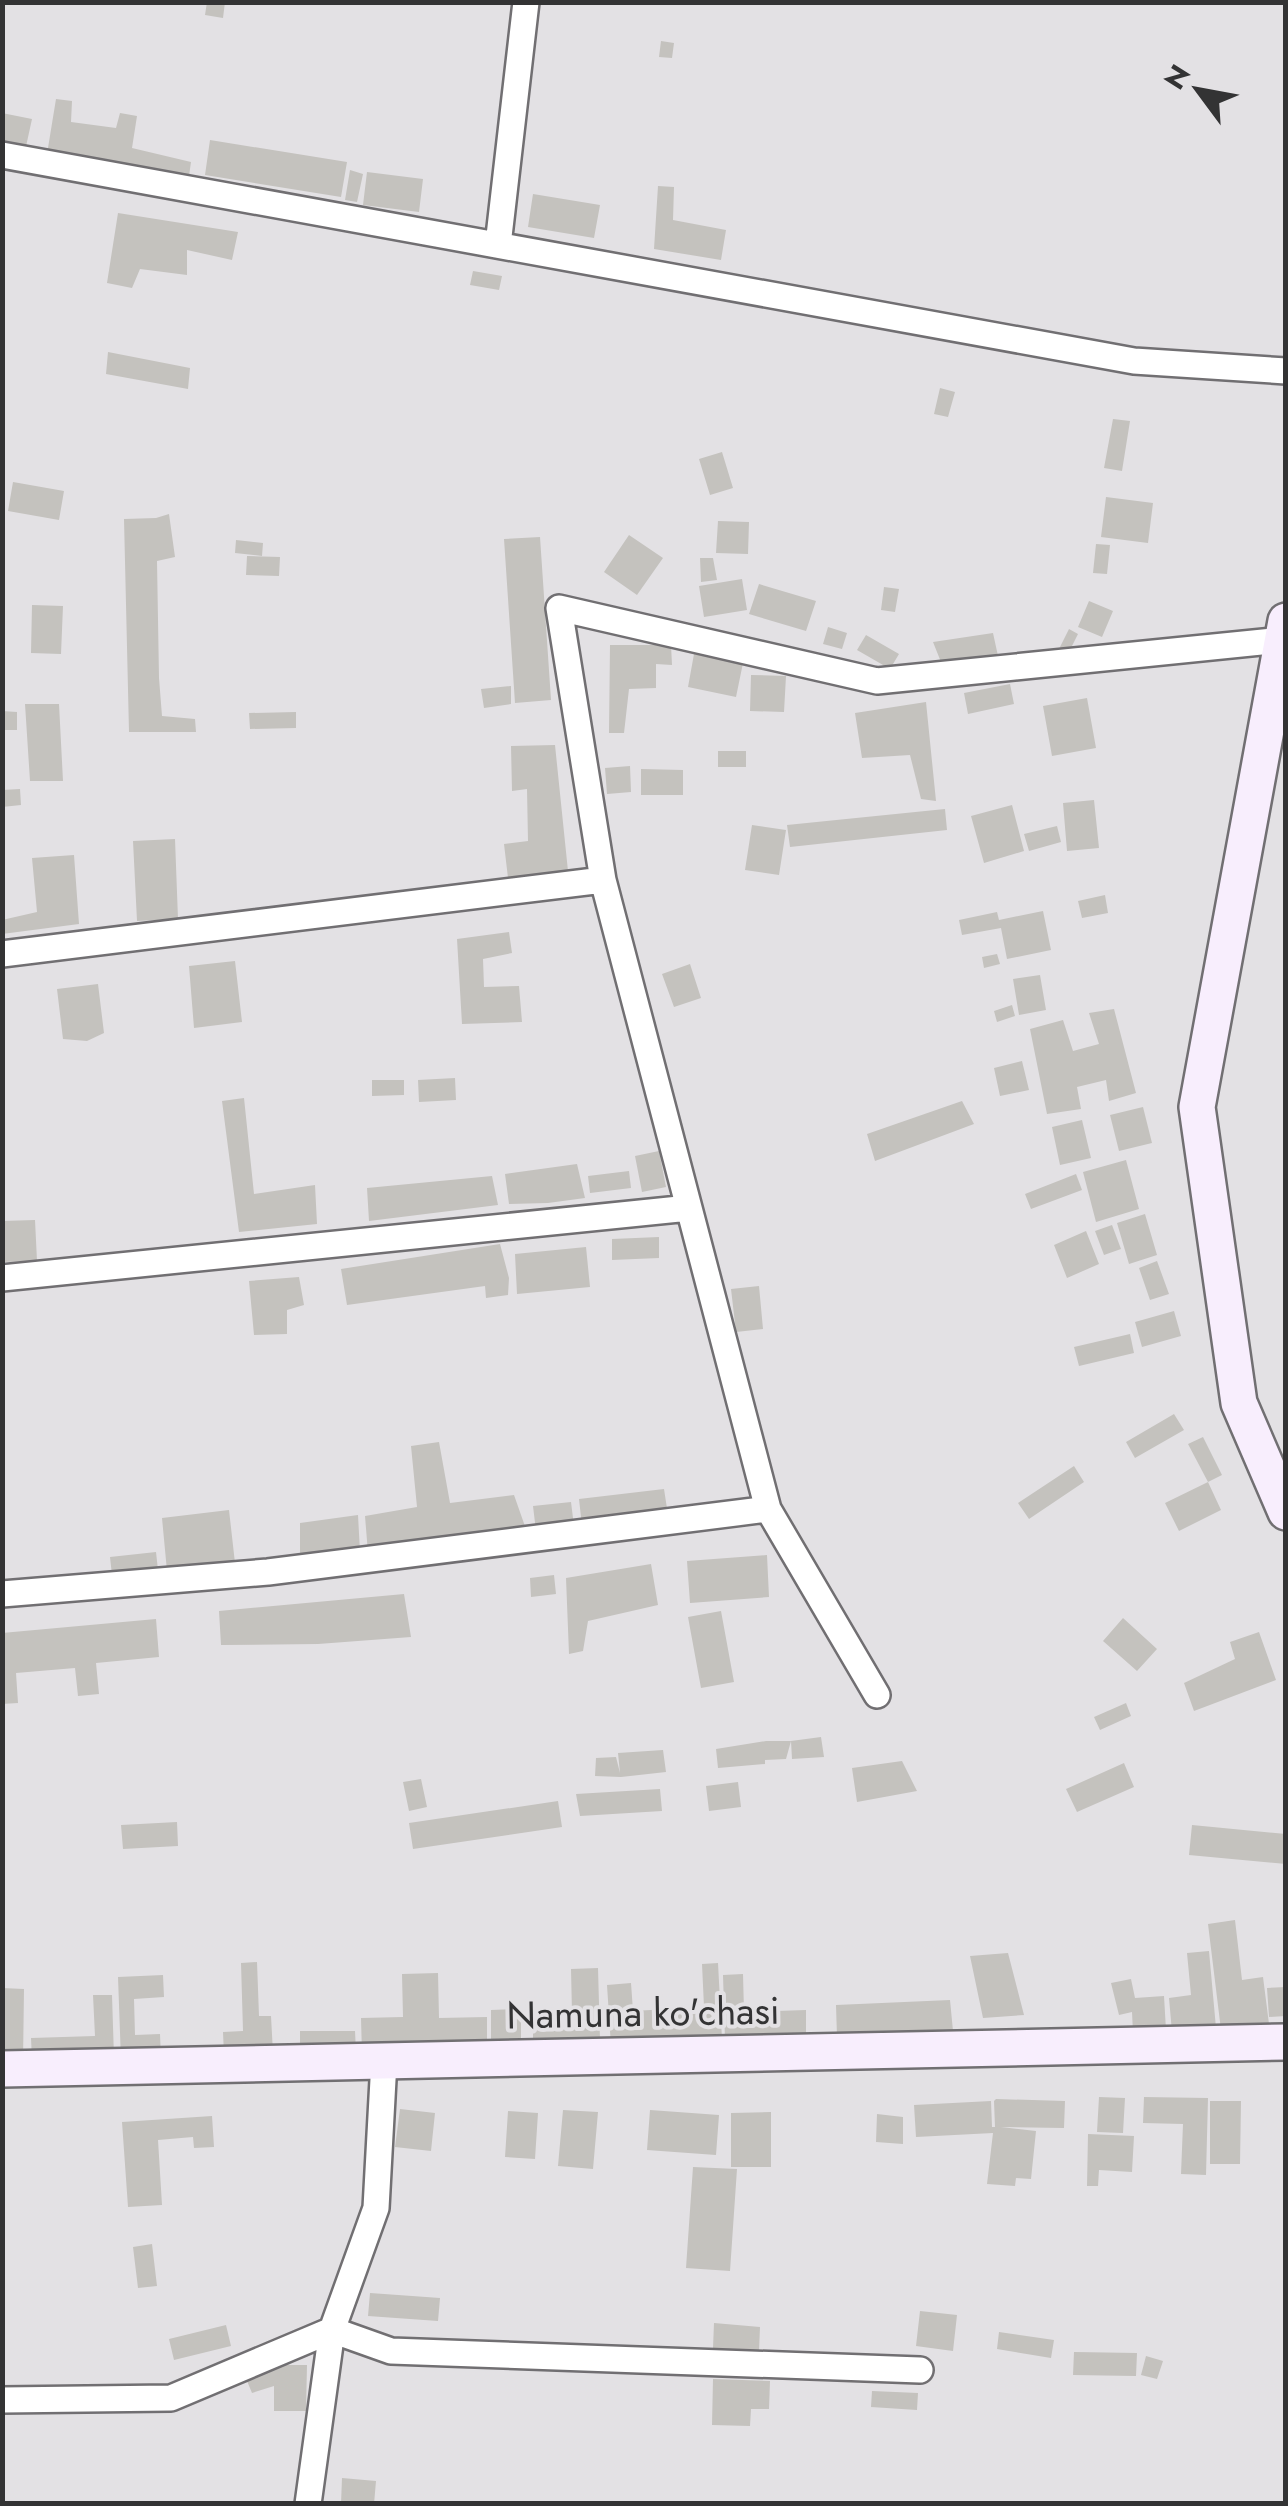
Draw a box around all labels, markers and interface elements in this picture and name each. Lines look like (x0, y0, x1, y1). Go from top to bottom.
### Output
north arrow (1148, 40, 1248, 140)
text: N (1154, 57, 1200, 97)
street label: Namuna ko'chasi (506, 1983, 780, 2042)

